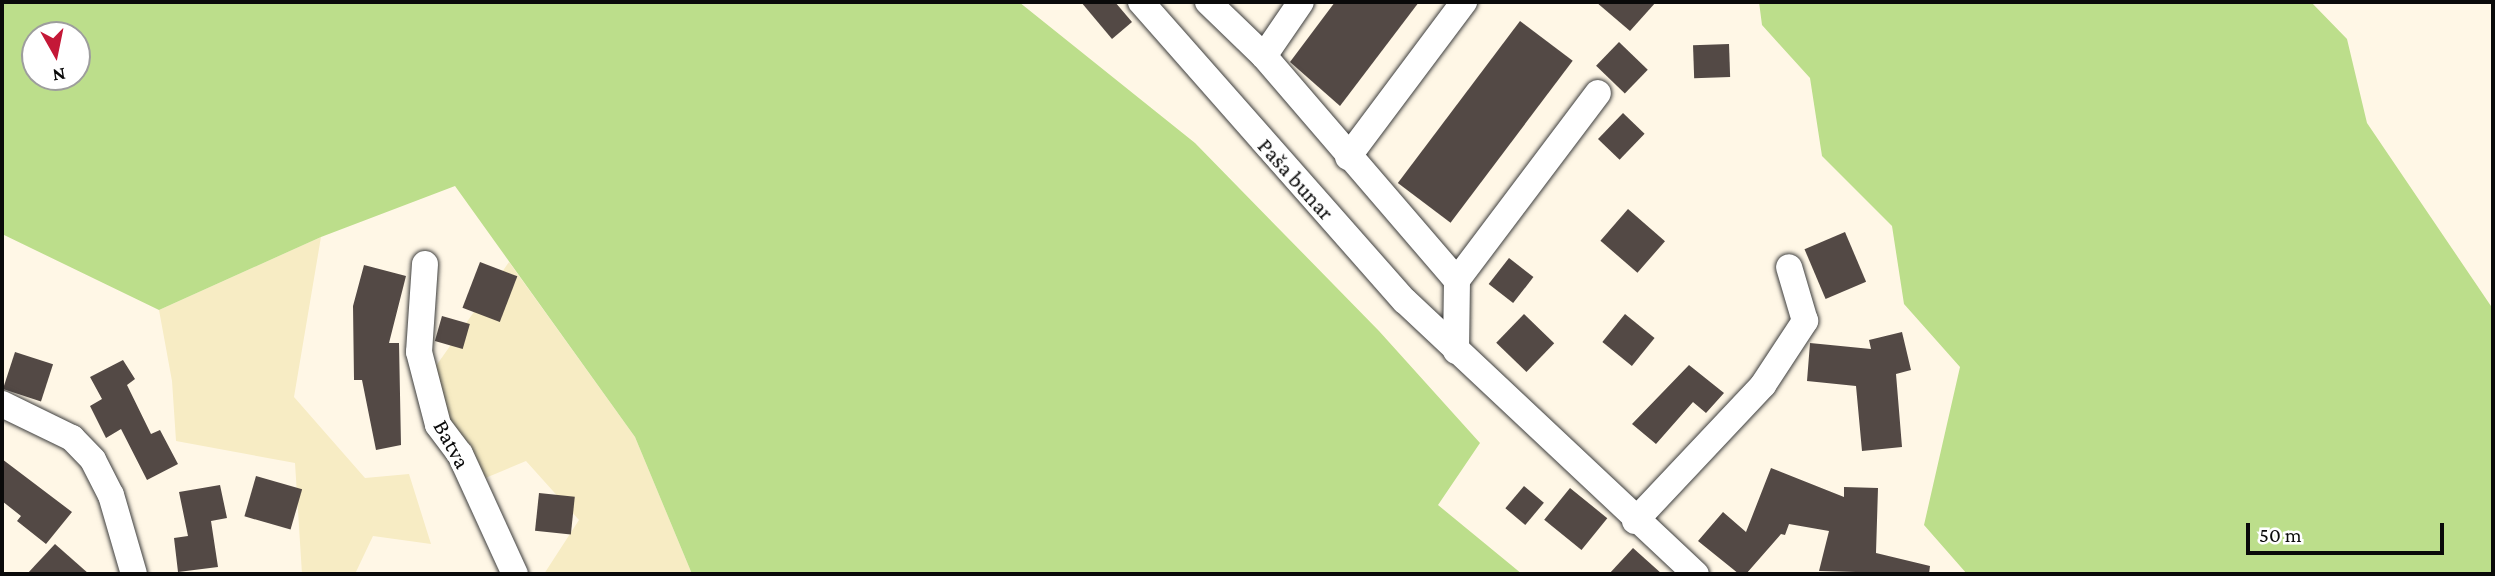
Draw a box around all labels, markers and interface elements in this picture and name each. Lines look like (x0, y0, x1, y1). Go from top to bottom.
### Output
north arrow (21, 21, 91, 91)
text: N (51, 64, 67, 87)
street label: Paša bunar (1252, 132, 1340, 226)
street label: Batva (427, 415, 477, 473)
scale bar (2250, 510, 2448, 554)
text: 50 m (2259, 523, 2302, 547)

